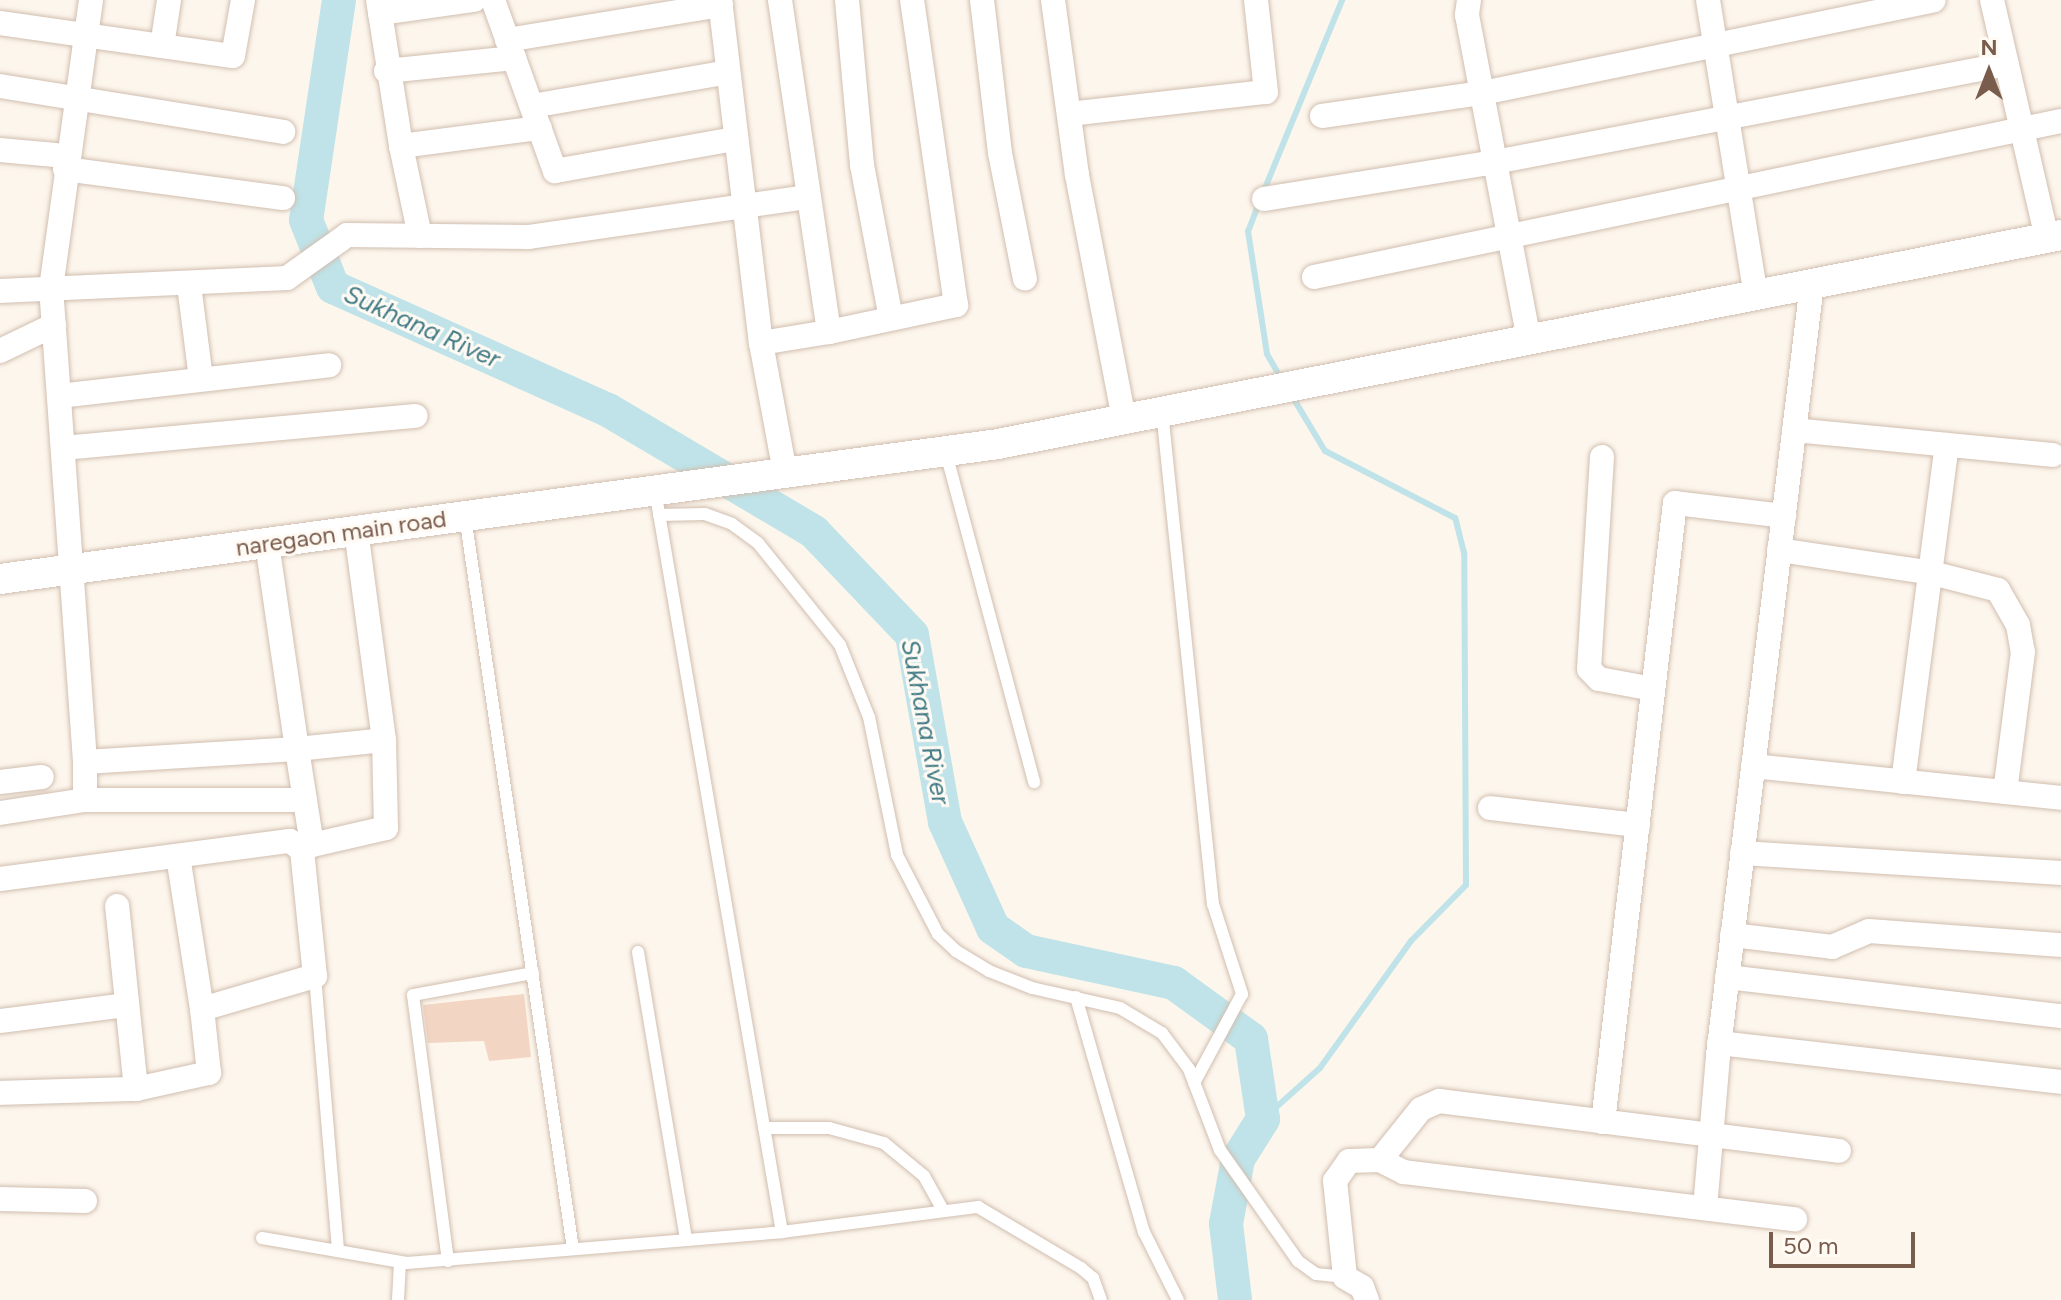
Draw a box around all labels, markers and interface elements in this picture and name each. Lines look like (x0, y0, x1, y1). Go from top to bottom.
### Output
north arrow (1949, 32, 2029, 112)
text: N (1980, 34, 1998, 61)
water label: Sukhana River (339, 279, 505, 375)
street label: naregaon main road (234, 504, 448, 562)
water label: Sukhana River (894, 637, 956, 807)
scale bar (1773, 1216, 1919, 1266)
text: 50 m (1783, 1231, 1839, 1260)

